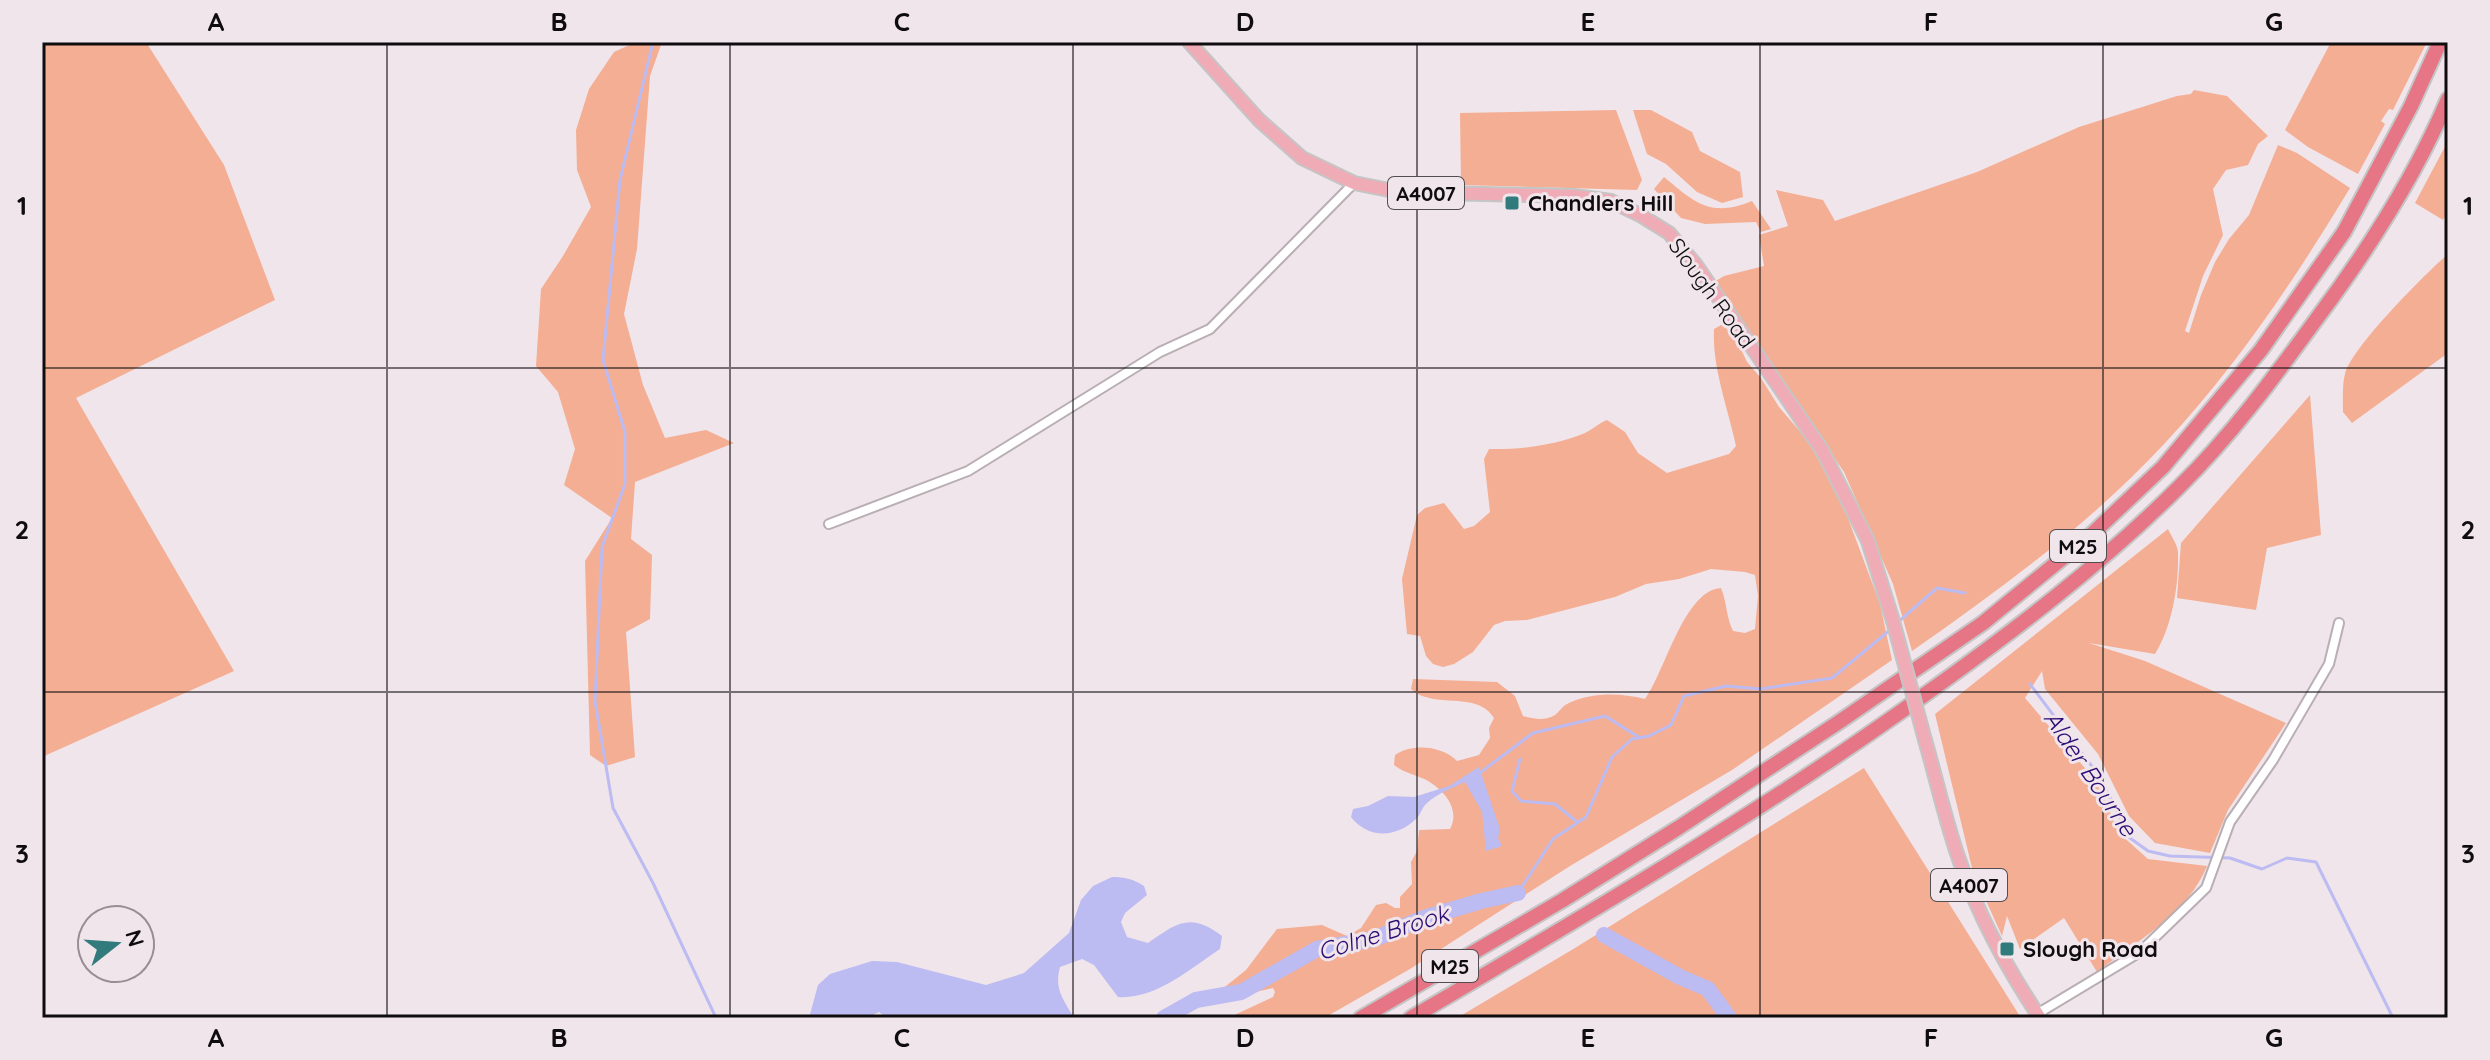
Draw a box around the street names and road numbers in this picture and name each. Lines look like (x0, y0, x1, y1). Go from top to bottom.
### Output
road number: A4007 (1388, 177, 1464, 209)
street label: Slough Road (1663, 232, 1761, 354)
road number: M25 (2050, 530, 2106, 562)
road number: A4007 (1931, 869, 2007, 901)
road number: M25 (1422, 950, 1478, 982)

